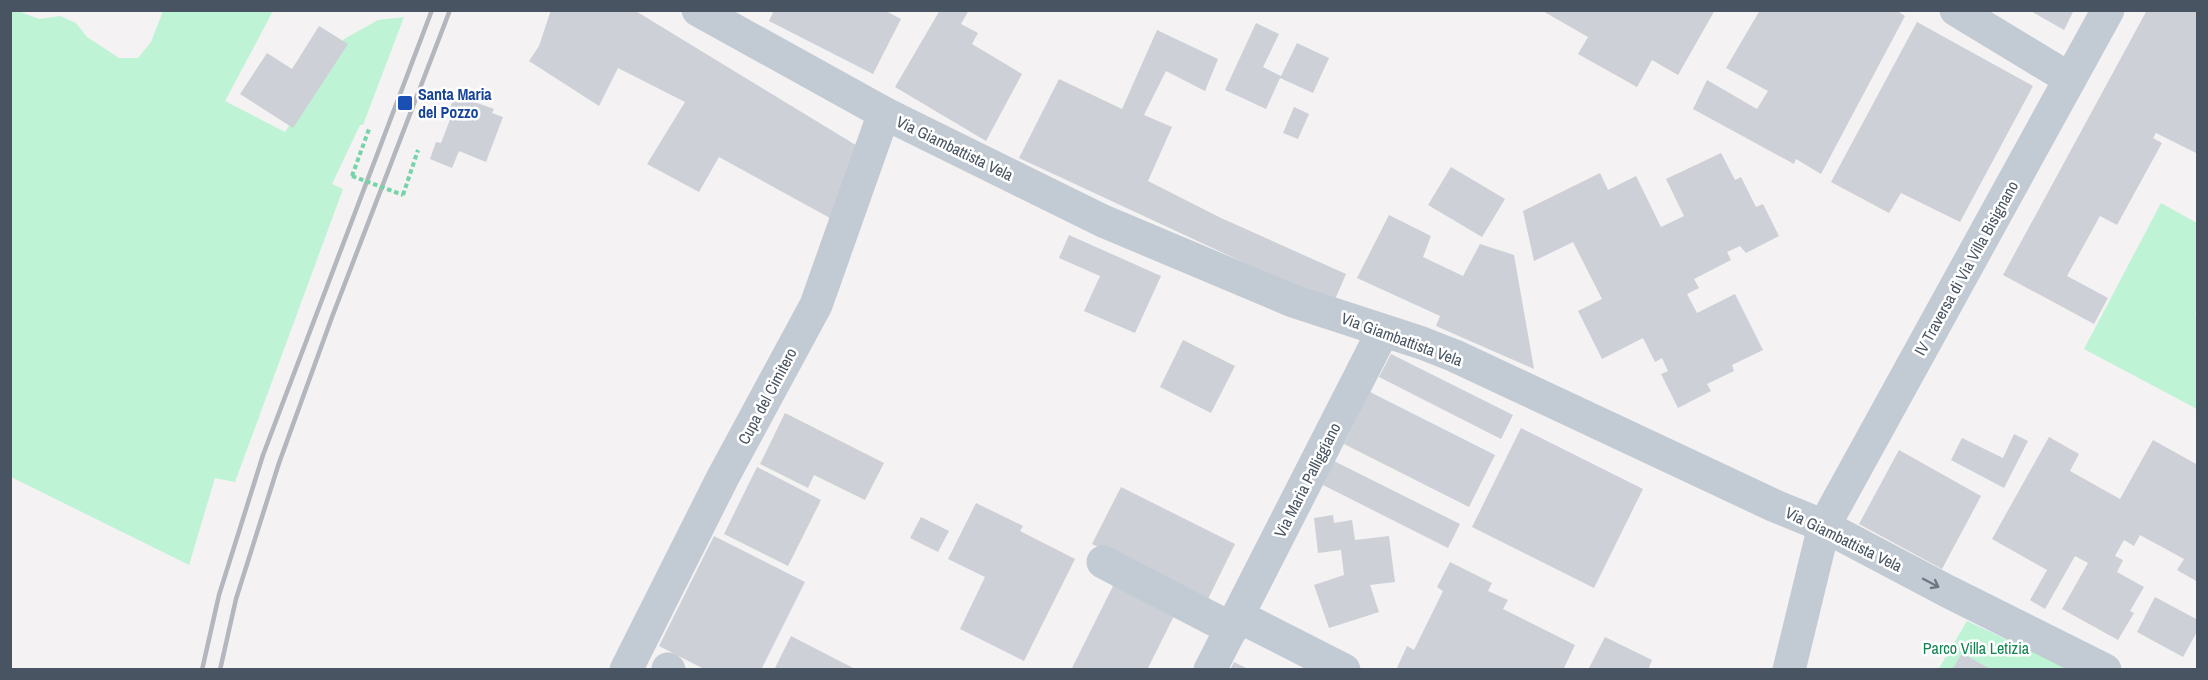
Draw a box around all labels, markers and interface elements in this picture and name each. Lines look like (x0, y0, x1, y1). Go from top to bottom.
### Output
place label: Santa Maria del Pozzo (418, 83, 492, 123)
marker: Santa Maria del Pozzo (396, 94, 414, 112)
street label: Via Giambattista Vela (893, 110, 1018, 186)
street label: IV Traversa di Via Villa Bisignano (1909, 177, 2023, 359)
street label: Via Giambattista Vela (1338, 307, 1466, 371)
street label: Cupa del Cimitero (732, 344, 802, 448)
street label: Via Maria Palliggiano (1269, 419, 1345, 541)
street label: Via Giambattista Vela (1782, 501, 1907, 577)
one-way arrow (1922, 577, 1939, 589)
park label: Parco Villa Letizia (1923, 637, 2030, 659)

